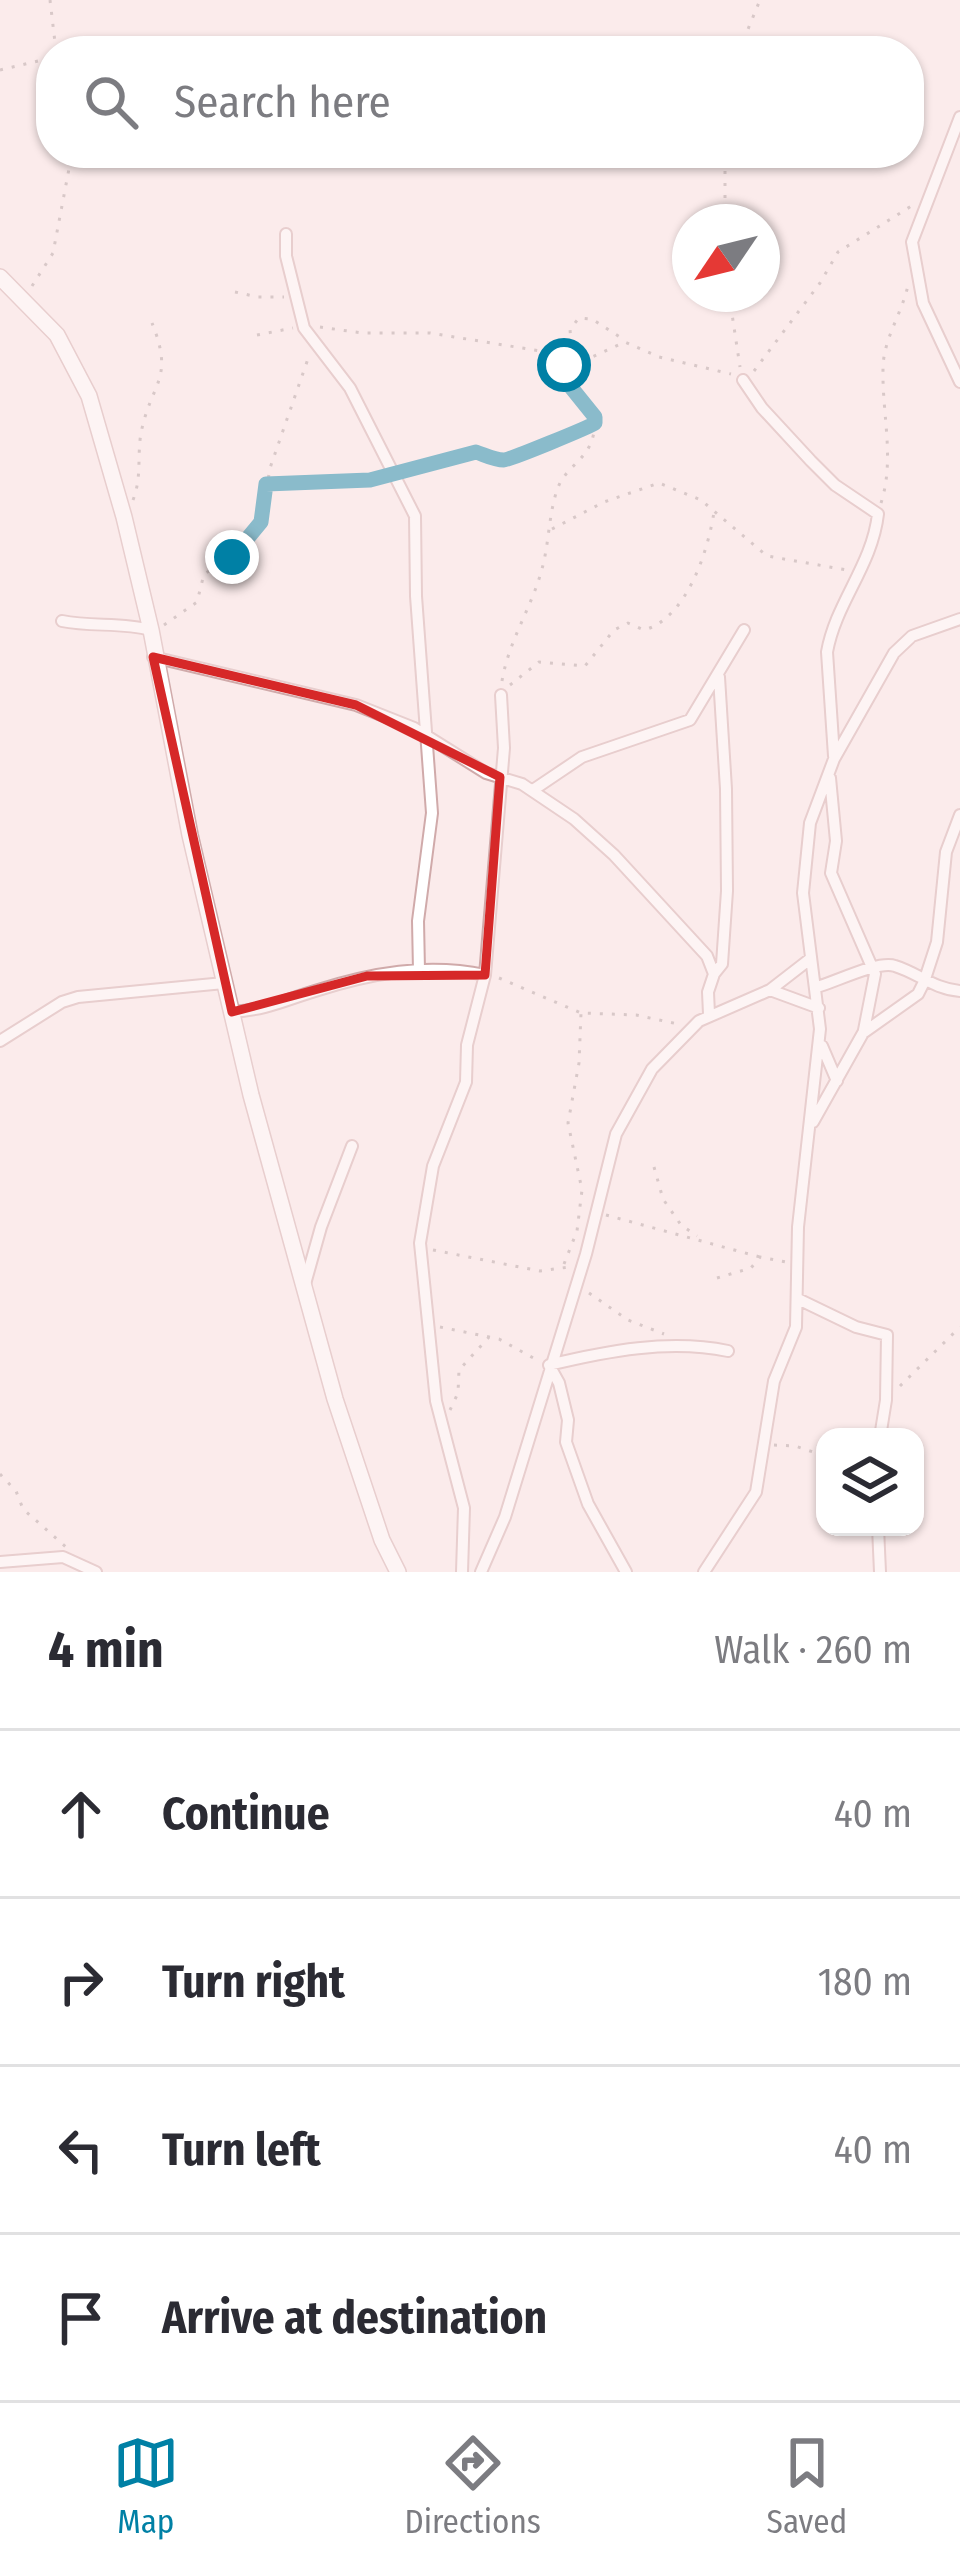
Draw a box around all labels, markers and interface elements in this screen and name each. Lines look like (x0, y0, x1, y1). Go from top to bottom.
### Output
search box (36, 36, 924, 168)
icon: search (78, 69, 144, 135)
text: Search here (174, 75, 391, 129)
north arrow (672, 204, 780, 312)
route start (537, 338, 591, 392)
route end (205, 530, 259, 584)
map controls (816, 1428, 924, 1536)
button: layers (816, 1428, 924, 1536)
text: 4 min (48, 1619, 164, 1681)
text: Walk · 260 m (714, 1627, 912, 1673)
icon: ahead (48, 1781, 114, 1847)
text: Continue (162, 1787, 330, 1841)
text: 40 m (834, 1791, 912, 1837)
icon: right (48, 1949, 114, 2015)
text: Turn right (162, 1955, 345, 2009)
text: 180 m (818, 1959, 912, 2005)
icon: left (48, 2117, 114, 2183)
text: Turn left (162, 2123, 321, 2177)
text: 40 m (834, 2127, 912, 2173)
icon: arrive (48, 2285, 114, 2351)
text: Arrive at destination (162, 2291, 547, 2345)
tab: Map (113, 2430, 179, 2542)
tab: Directions (404, 2430, 541, 2542)
tab: Saved (767, 2430, 847, 2542)

